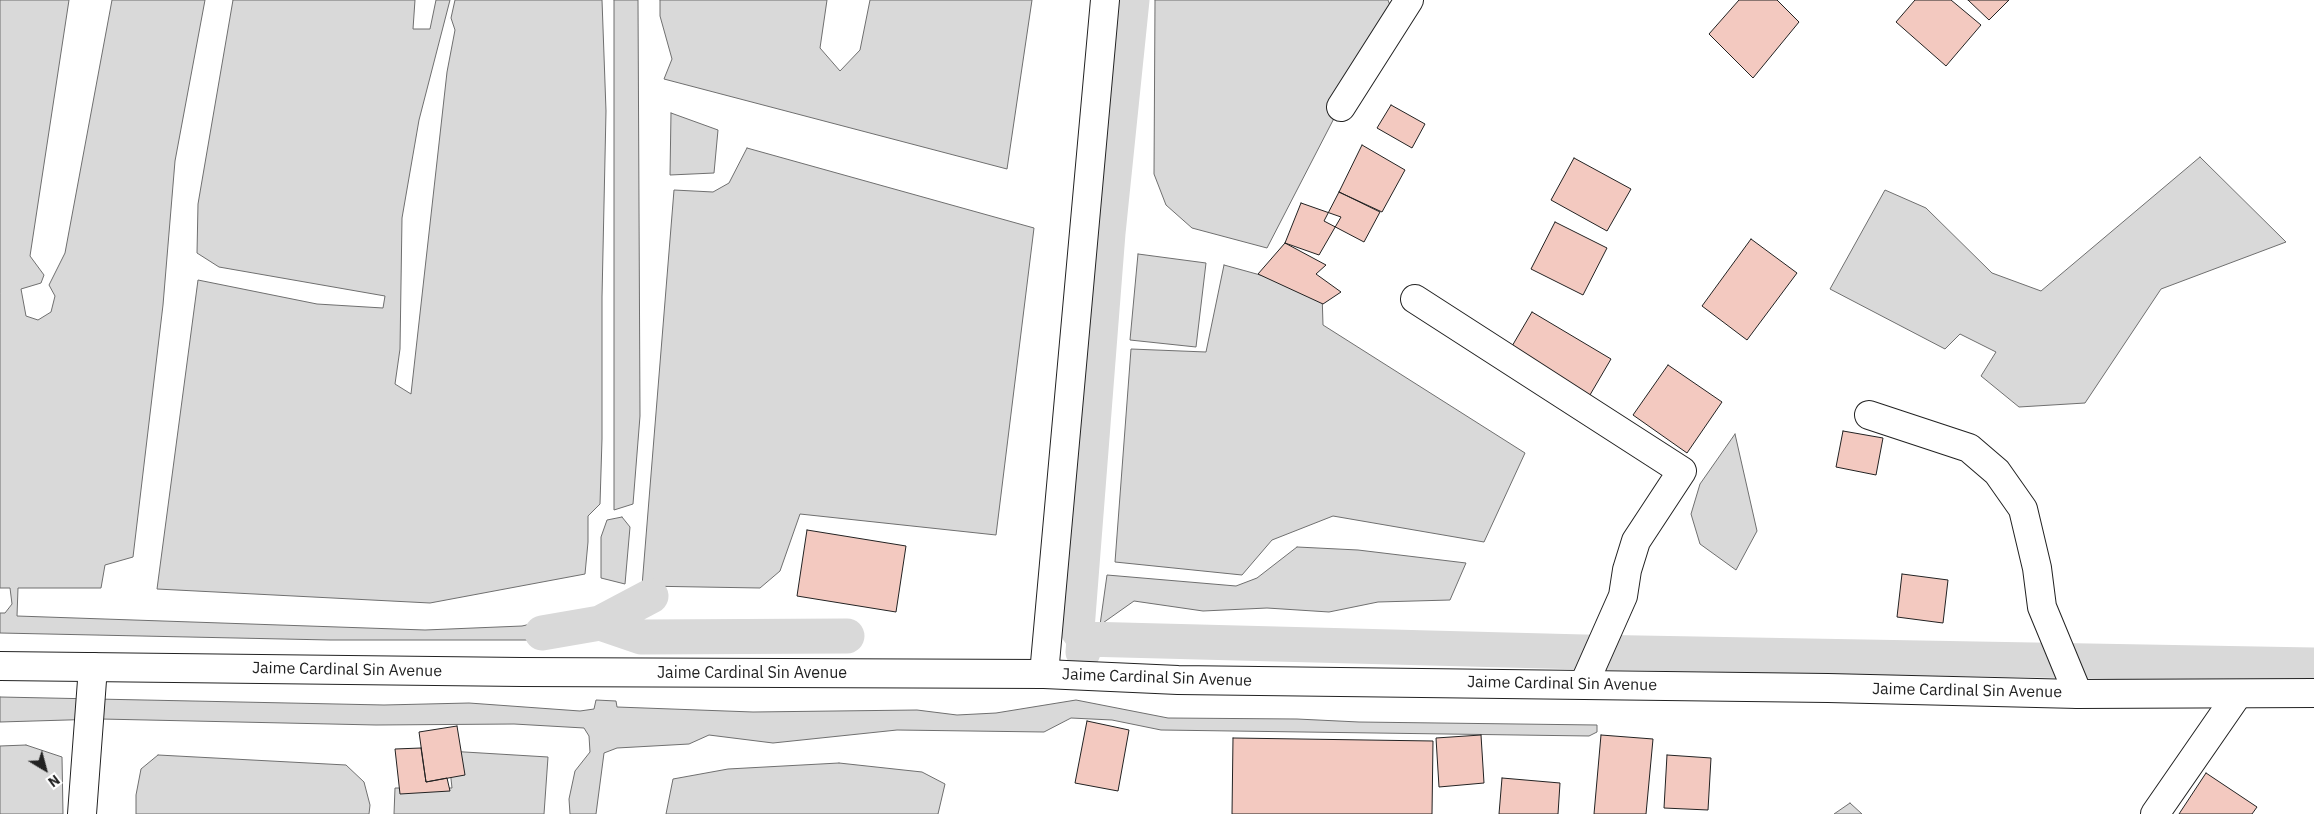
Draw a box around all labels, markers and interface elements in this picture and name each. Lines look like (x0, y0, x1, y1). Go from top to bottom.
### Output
street label: Jaime Cardinal Sin Avenue (252, 659, 442, 681)
street label: Jaime Cardinal Sin Avenue (657, 663, 847, 683)
street label: Jaime Cardinal Sin Avenue (1062, 665, 1252, 691)
street label: Jaime Cardinal Sin Avenue (1467, 673, 1657, 695)
street label: Jaime Cardinal Sin Avenue (1872, 680, 2062, 702)
north arrow (20, 744, 70, 794)
text: N (45, 771, 63, 791)

